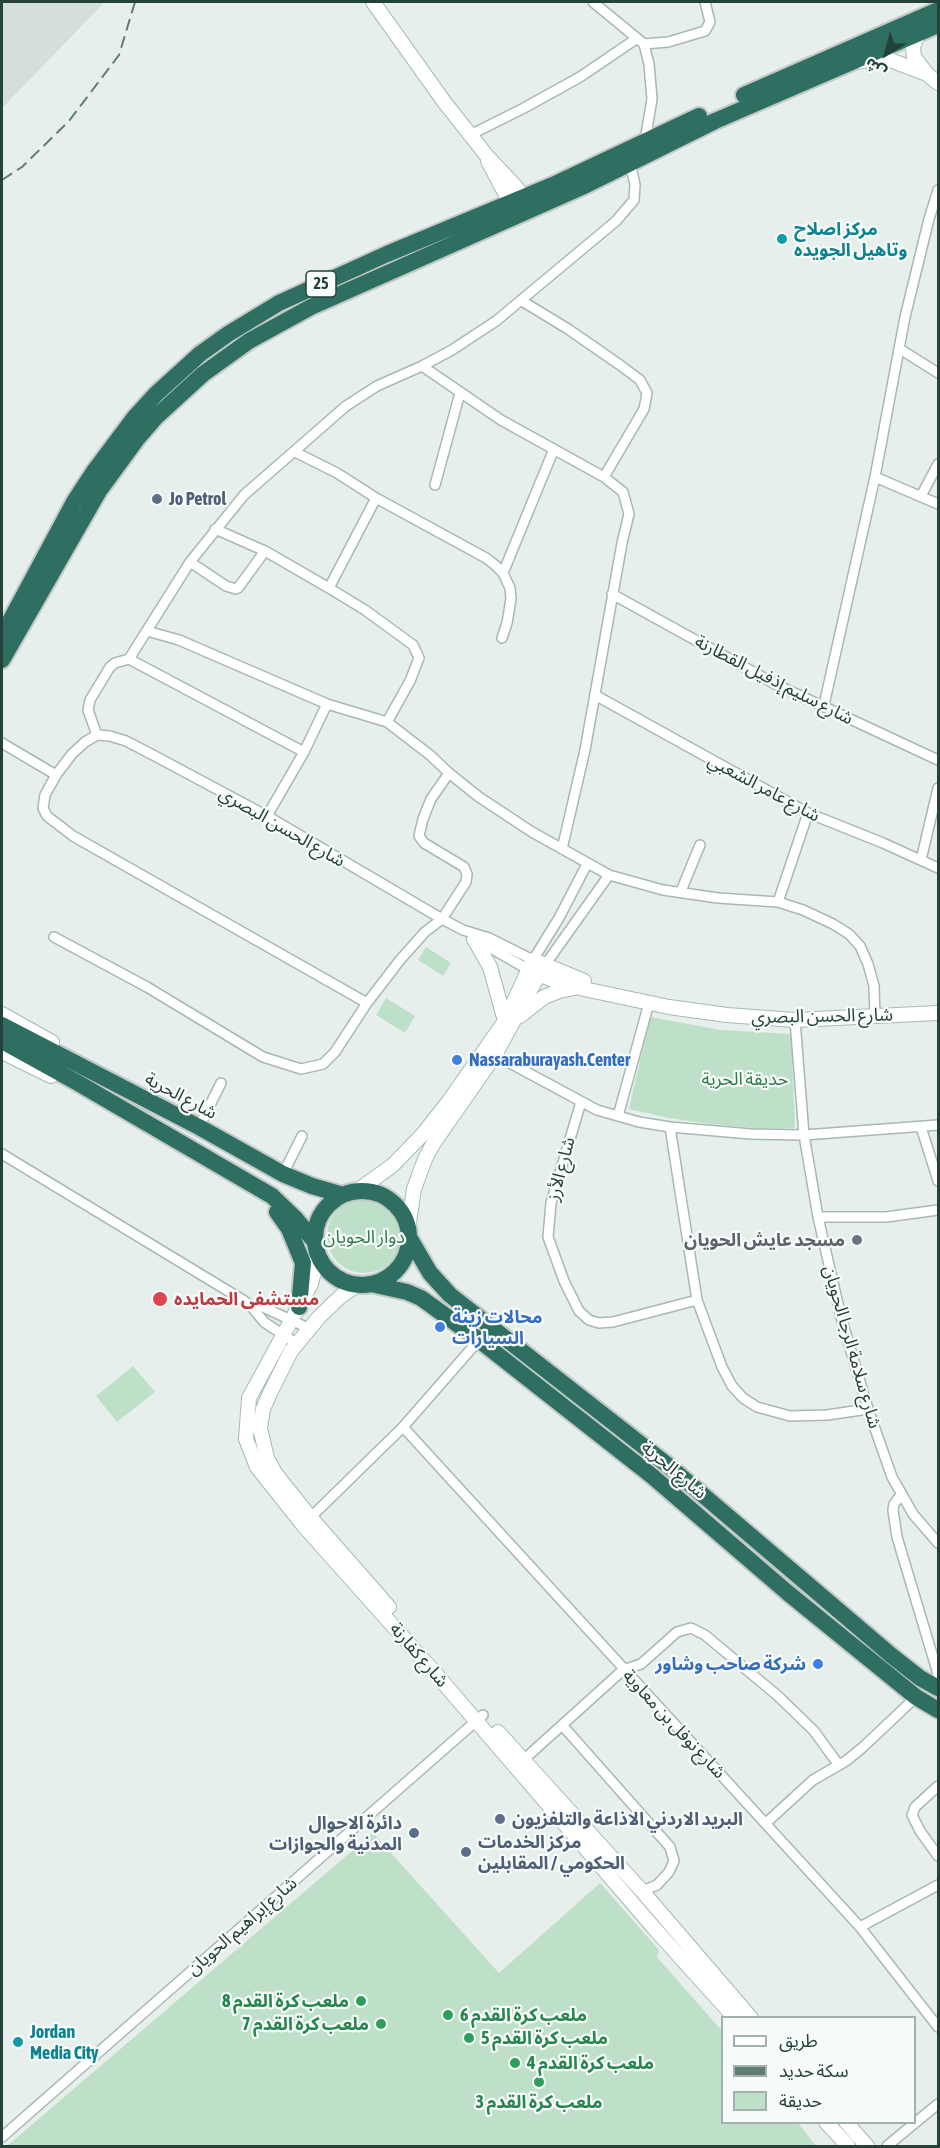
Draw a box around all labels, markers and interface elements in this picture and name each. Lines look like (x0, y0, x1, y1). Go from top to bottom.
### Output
north arrow (856, 24, 916, 84)
text: ش (861, 55, 889, 82)
place label: مركز اصلاح وتاهيل الجويده (794, 218, 907, 260)
marker: مركز اصلاح وتاهيل الجويده (775, 232, 789, 246)
road number: 25 (306, 271, 336, 297)
place label: Jo Petrol (169, 488, 226, 510)
marker: Jo Petrol (150, 492, 164, 506)
street label: شارع سليم إذفيل القطارنة (691, 631, 857, 729)
street label: شارع عامر الشعبي (704, 749, 824, 827)
street label: شارع الحسن البصري (215, 782, 349, 872)
street label: شارع الحسن البصري (751, 1004, 893, 1028)
place label: Nassaraburayash.Center (469, 1049, 630, 1071)
marker: Nassaraburayash.Center (450, 1053, 464, 1067)
street label: شارع الحرية (141, 1068, 221, 1124)
park label: حديقة الحرية (702, 1068, 788, 1090)
street label: شارع الأرز (542, 1135, 580, 1203)
park label: دوار الحويان (323, 1226, 405, 1248)
place label: مسجد عايش الحويان (684, 1229, 845, 1251)
marker: مسجد عايش الحويان (850, 1233, 864, 1247)
street label: شارع سلامة الرجا الحويان (818, 1263, 886, 1431)
place label: مستشفى الحمايده (174, 1288, 319, 1310)
marker: مستشفى الحمايده (151, 1290, 169, 1308)
place label: محالات زينة السيارات (452, 1306, 542, 1348)
marker: محالات زينة السيارات (433, 1320, 447, 1334)
street label: شارع الحرية (637, 1436, 711, 1504)
street label: شارع كفارنة (385, 1618, 453, 1692)
place label: شركة صاحب وشاور (655, 1653, 806, 1675)
marker: شركة صاحب وشاور (811, 1657, 825, 1671)
street label: شارع نوفل بن معاوية (618, 1665, 730, 1783)
place label: البريد الاردني الاذاعة والتلفزيون (512, 1808, 743, 1830)
place label: دائرة الاحوال المدنية والجوازات (269, 1812, 402, 1854)
marker: البريد الاردني الاذاعة والتلفزيون (493, 1812, 507, 1826)
marker: دائرة الاحوال المدنية والجوازات (407, 1826, 421, 1840)
place label: مركز الخدمات الحكومي / المقابلين (478, 1831, 625, 1874)
marker: مركز الخدمات الحكومي / المقابلين (459, 1845, 473, 1859)
street label: شارع إبراهيم الحويان (182, 1872, 302, 1980)
place label: ملعب كرة القدم 8 (222, 1990, 349, 2012)
marker: ملعب كرة القدم 8 (354, 1994, 368, 2008)
place label: ملعب كرة القدم 6 (460, 2004, 587, 2026)
marker: ملعب كرة القدم 6 (441, 2008, 455, 2022)
place label: ملعب كرة القدم 7 (242, 2013, 369, 2035)
legend (721, 2016, 916, 2124)
marker: ملعب كرة القدم 7 (374, 2017, 388, 2031)
place label: Jordan Media City (30, 2021, 98, 2064)
place label: ملعب كرة القدم 5 (481, 2027, 608, 2049)
text: طريق (779, 2030, 818, 2051)
marker: ملعب كرة القدم 5 (462, 2031, 476, 2045)
marker: Jordan Media City (11, 2035, 25, 2049)
place label: ملعب كرة القدم 4 (527, 2052, 654, 2074)
marker: ملعب كرة القدم 4 (508, 2056, 522, 2070)
text: سكة حديد (779, 2060, 849, 2081)
marker: ملعب كرة القدم 3 (532, 2075, 546, 2089)
text: حديقة (779, 2090, 822, 2111)
place label: ملعب كرة القدم 3 (476, 2091, 602, 2113)

